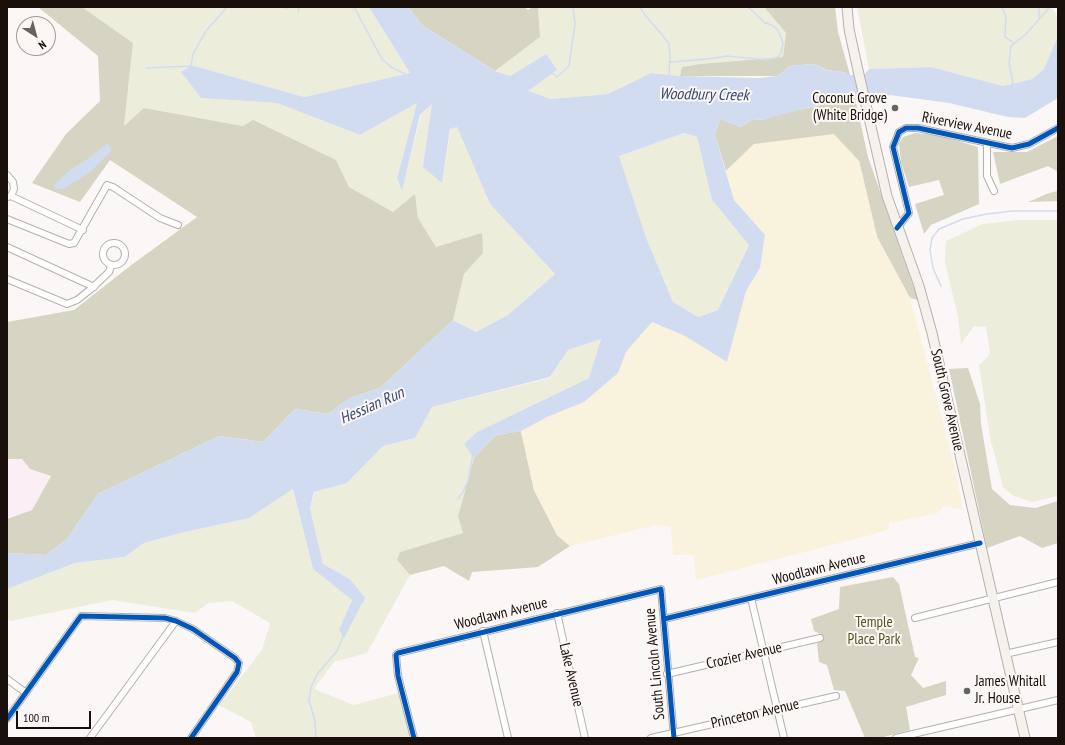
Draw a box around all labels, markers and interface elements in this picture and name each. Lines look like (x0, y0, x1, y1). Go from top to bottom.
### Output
north arrow (16, 16, 56, 56)
text: N (36, 37, 49, 52)
water label: Woodbury Creek (659, 85, 749, 105)
place label: Coconut Grove (White Bridge) (812, 90, 887, 125)
marker: Coconut Grove (White Bridge) (890, 103, 900, 113)
street label: Riverview Avenue (920, 108, 1014, 144)
street label: South Grove Avenue (927, 347, 967, 453)
water label: Hessian Run (337, 383, 407, 429)
street label: Woodlawn Avenue (771, 549, 867, 589)
street label: Woodlawn Avenue (453, 594, 549, 634)
street label: South Lincoln Avenue (641, 607, 669, 721)
park label: Temple Place Park (847, 614, 901, 649)
street label: Crozier Avenue (704, 639, 784, 673)
street label: Lake Avenue (555, 641, 587, 709)
place label: James Whitall Jr. House (975, 673, 1046, 708)
marker: James Whitall Jr. House (962, 686, 972, 696)
street label: Princeton Avenue (709, 695, 801, 733)
scale bar (18, 703, 93, 729)
text: 100 m (23, 710, 50, 725)

